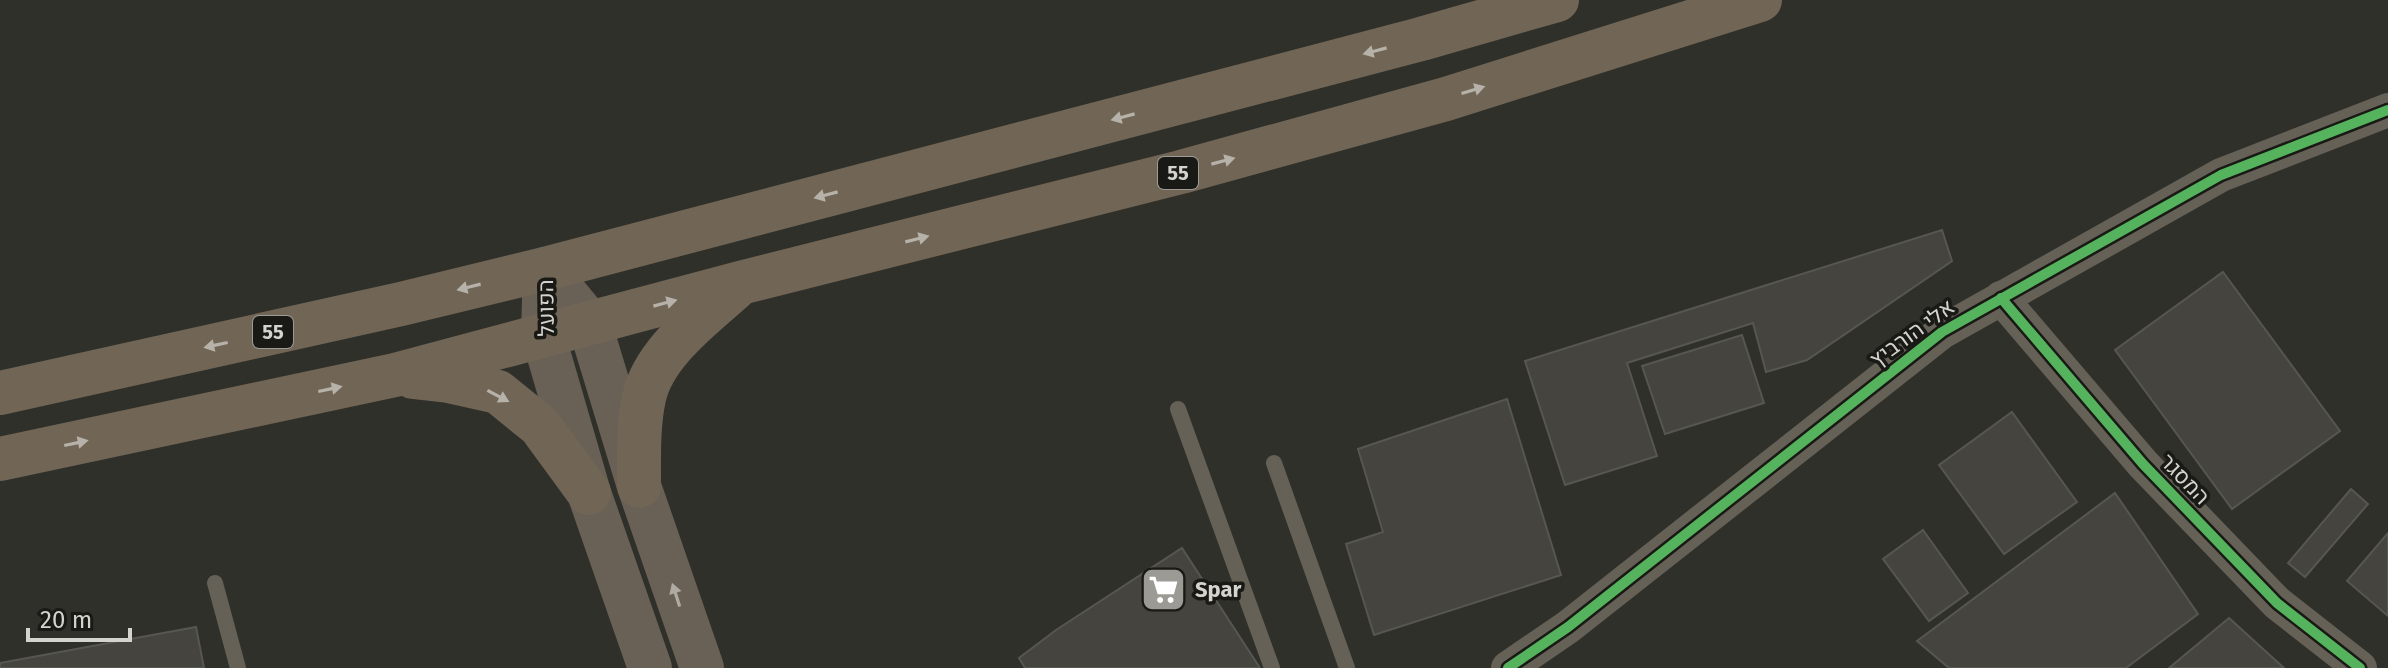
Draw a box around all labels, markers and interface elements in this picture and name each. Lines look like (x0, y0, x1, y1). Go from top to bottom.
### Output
one-way arrow (1362, 46, 1387, 58)
one-way arrow (1461, 84, 1485, 96)
one-way arrow (1111, 112, 1136, 124)
one-way arrow (1210, 154, 1235, 166)
road number: 55 (1158, 157, 1198, 189)
one-way arrow (813, 190, 838, 202)
one-way arrow (904, 232, 929, 244)
street label: הפועל (532, 279, 560, 337)
one-way arrow (457, 282, 482, 294)
street label: אלי הורביץ (1864, 293, 1960, 373)
one-way arrow (652, 296, 677, 308)
road number: 55 (253, 316, 293, 348)
one-way arrow (203, 339, 228, 352)
one-way arrow (318, 382, 343, 394)
one-way arrow (487, 388, 509, 402)
one-way arrow (64, 436, 89, 449)
street label: המסגר (2154, 448, 2216, 510)
supermarket icon: Spar (1140, 565, 1188, 613)
place label: Spar (1195, 576, 1242, 603)
one-way arrow (669, 582, 681, 606)
scale bar (28, 592, 130, 642)
text: 20 m (40, 606, 92, 634)

